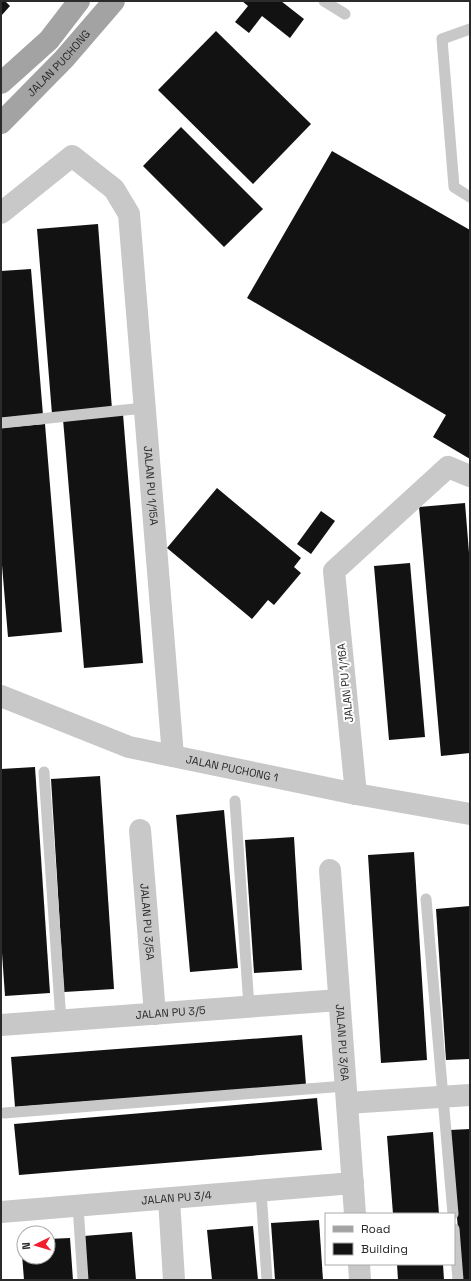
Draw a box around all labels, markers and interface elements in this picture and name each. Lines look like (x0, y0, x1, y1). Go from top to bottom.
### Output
street label: JALAN PUCHONG (24, 27, 93, 100)
street label: JALAN PU 1/15A (141, 445, 161, 526)
street label: JALAN PU 1/16A (334, 642, 356, 723)
street label: JALAN PUCHONG 1 (185, 752, 279, 785)
street label: JALAN PU 3/5A (137, 883, 158, 961)
street label: JALAN PU 3/5 (135, 1003, 207, 1022)
street label: JALAN PU 3/6A (333, 1003, 352, 1082)
street label: JALAN PU 3/4 (141, 1188, 212, 1207)
legend (325, 1213, 455, 1265)
text: Road (361, 1221, 390, 1237)
north arrow (16, 1225, 56, 1265)
text: Building (361, 1241, 408, 1257)
text: N (19, 1242, 33, 1250)

